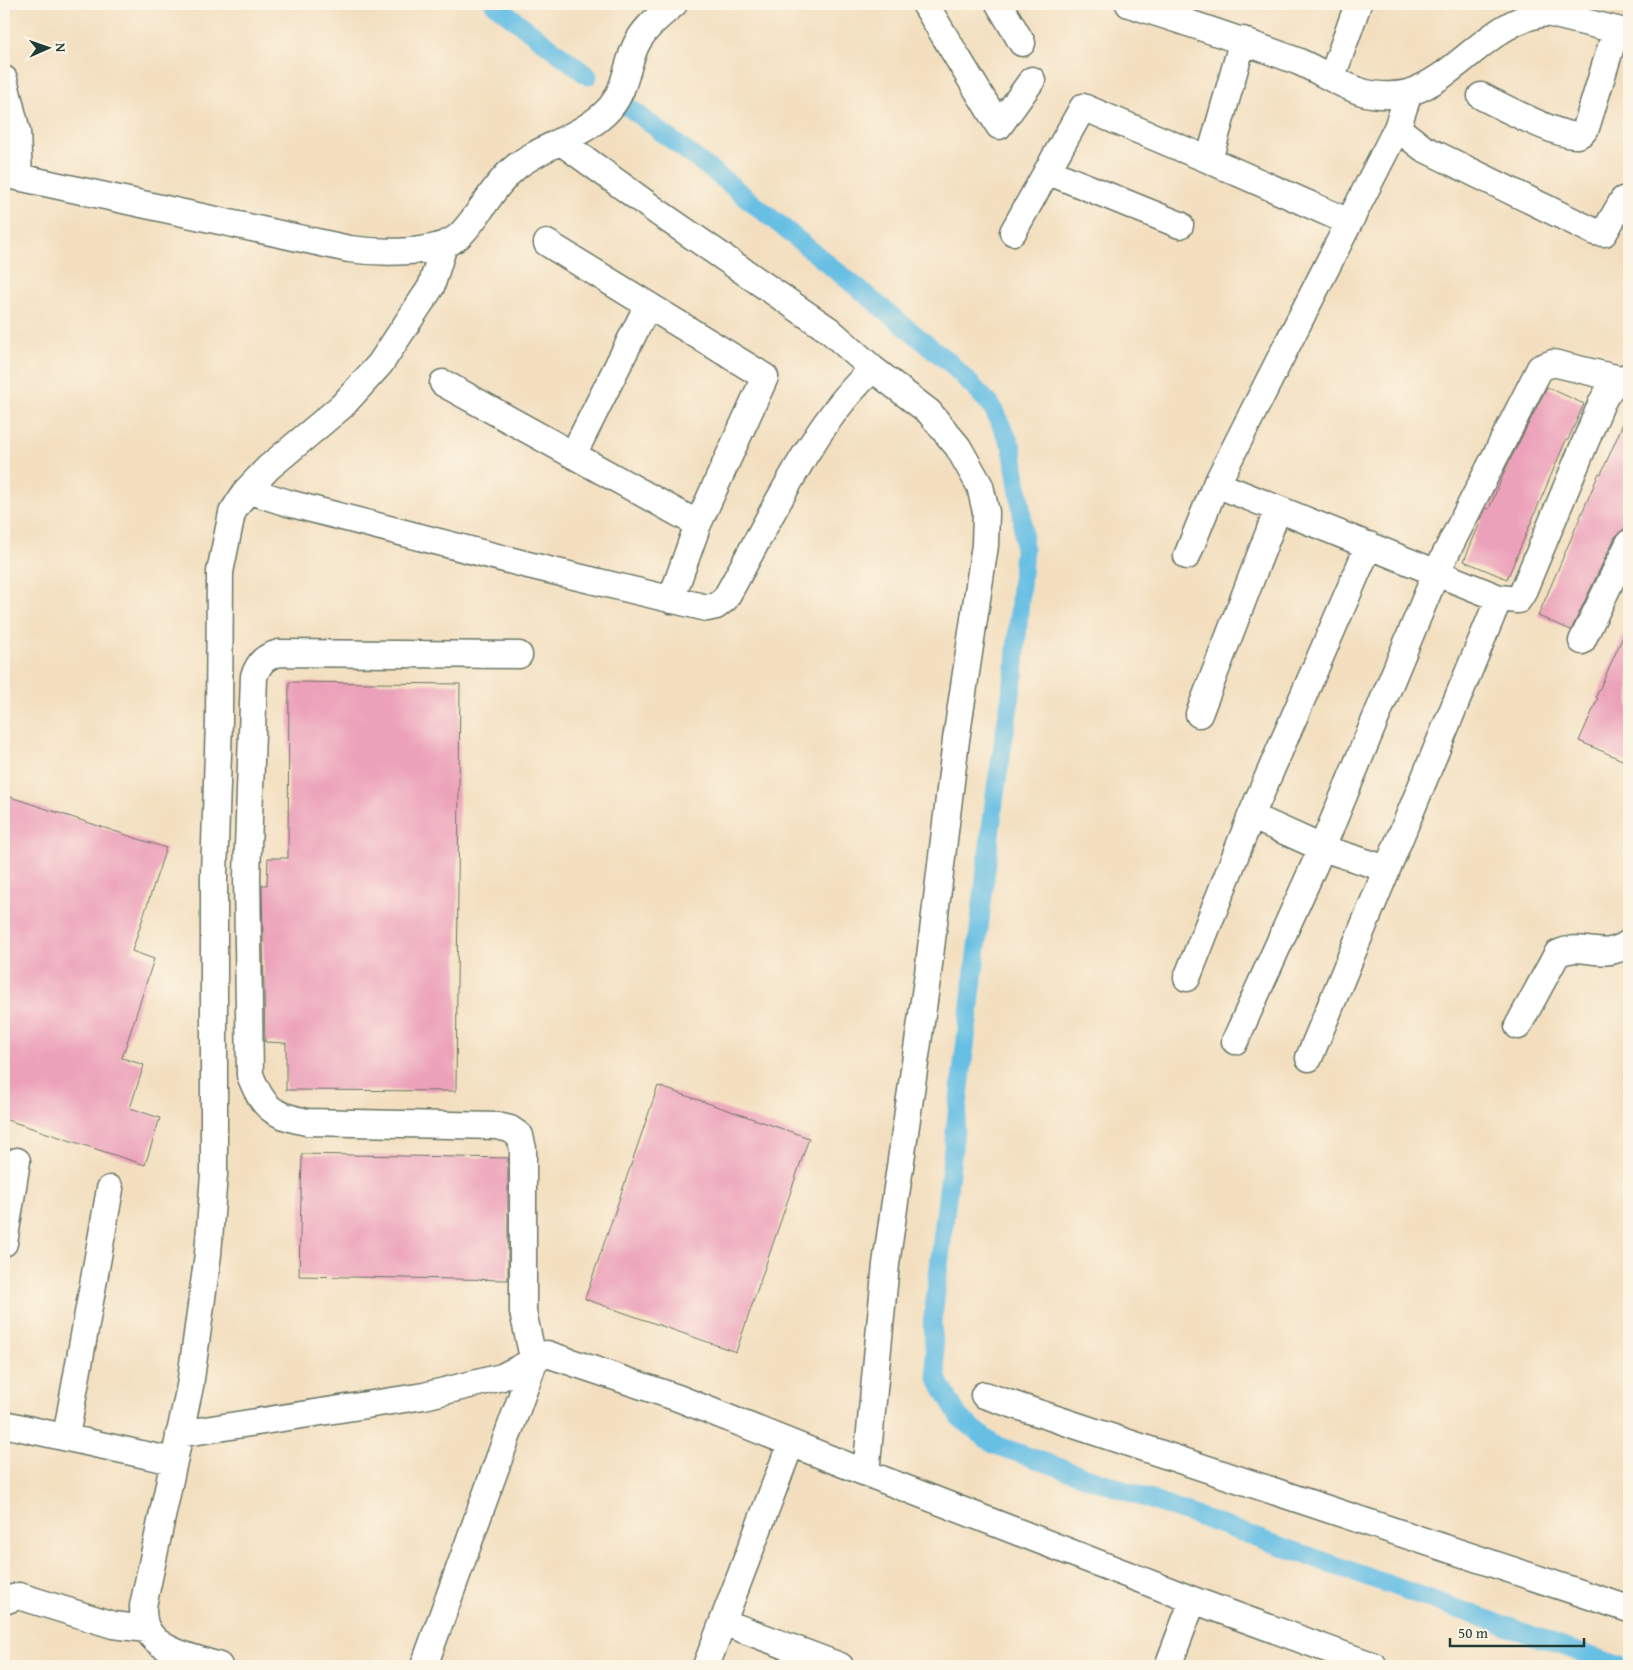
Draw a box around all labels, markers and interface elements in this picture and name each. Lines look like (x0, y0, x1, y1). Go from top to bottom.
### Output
north arrow (22, 22, 72, 72)
text: N (51, 43, 71, 53)
scale bar (1450, 1615, 1584, 1647)
text: 50 m (1458, 1622, 1489, 1643)

